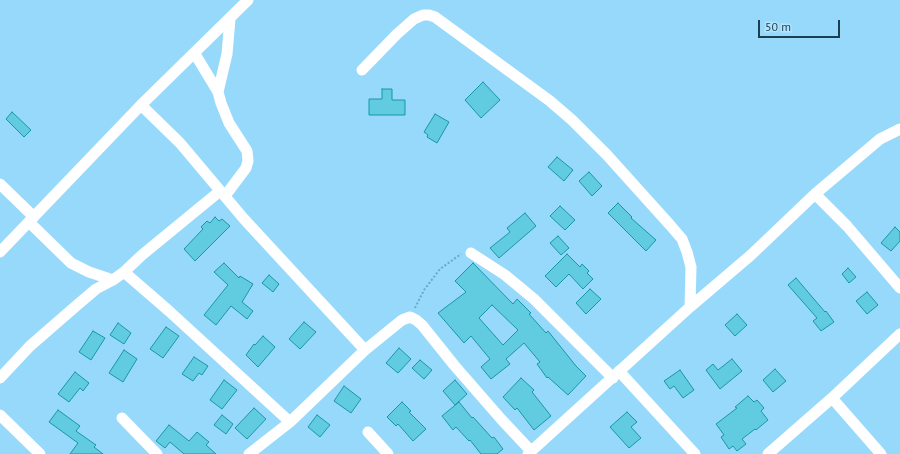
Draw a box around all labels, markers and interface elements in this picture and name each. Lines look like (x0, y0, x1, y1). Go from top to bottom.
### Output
scale bar (760, 12, 842, 38)
text: 50 m (765, 19, 791, 34)

